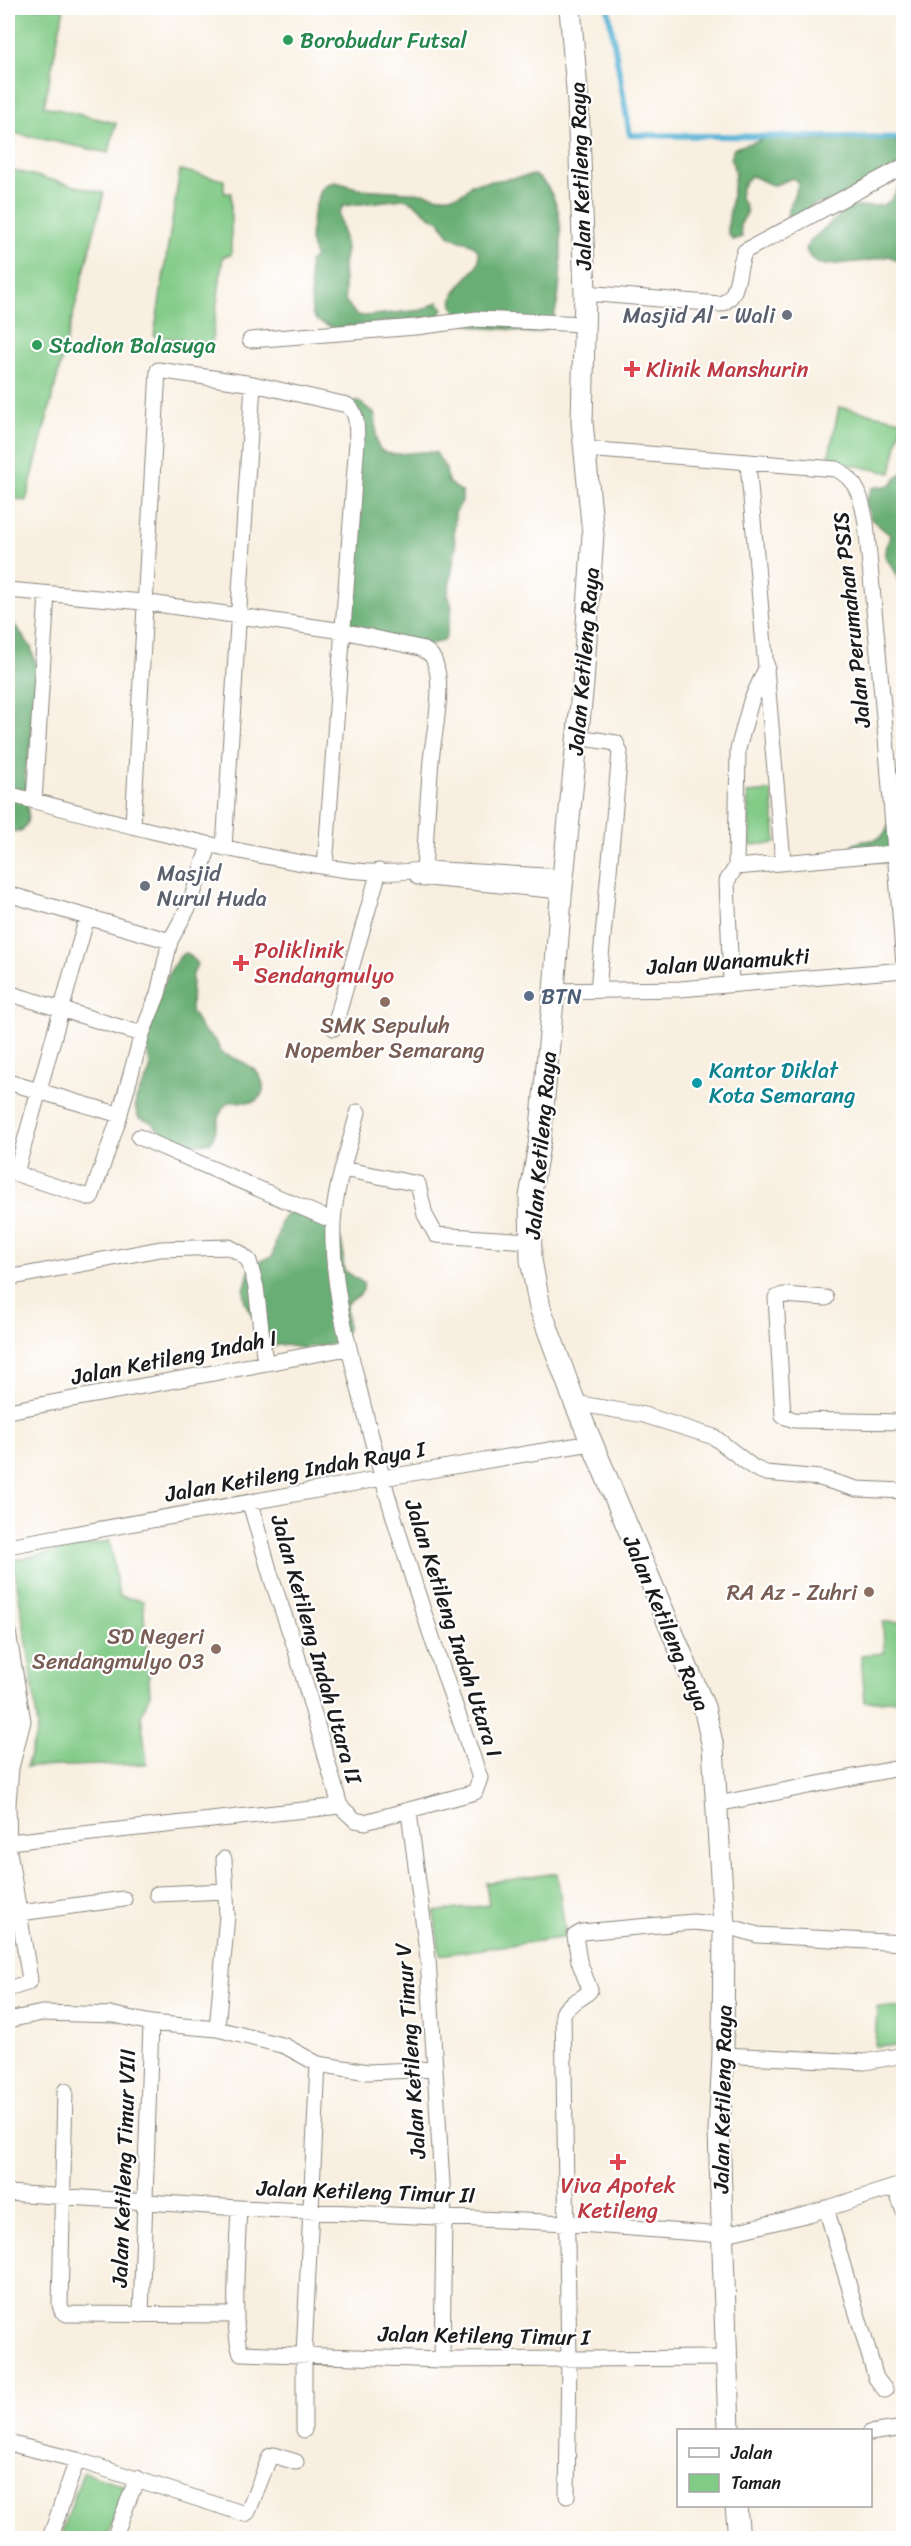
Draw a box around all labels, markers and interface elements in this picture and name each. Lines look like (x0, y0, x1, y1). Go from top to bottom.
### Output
place label: Borobudur Futsal (300, 21, 467, 60)
marker: Borobudur Futsal (281, 33, 295, 47)
street label: Jalan Ketileng Raya (558, 81, 603, 272)
place label: Masjid Al - Wali (623, 296, 776, 335)
marker: Masjid Al - Wali (780, 308, 794, 322)
place label: Stadion Balasuga (49, 326, 216, 365)
marker: Stadion Balasuga (30, 338, 44, 352)
place label: Klinik Manshurin (646, 350, 808, 389)
marker: Klinik Manshurin (623, 360, 641, 378)
street label: Jalan Perumahan PSIS (821, 510, 882, 731)
street label: Jalan Ketileng Raya (556, 566, 611, 758)
place label: Masjid Nurul Huda (157, 854, 267, 918)
marker: Masjid Nurul Huda (138, 879, 152, 893)
place label: Poliklinik Sendangmulyo (254, 931, 394, 995)
street label: Jalan Wanamukti (644, 936, 812, 987)
marker: Poliklinik Sendangmulyo (232, 954, 250, 972)
place label: BTN (541, 977, 582, 1016)
marker: BTN (522, 989, 536, 1003)
marker: SMK Sepuluh Nopember Semarang (378, 995, 392, 1009)
place label: SMK Sepuluh Nopember Semarang (285, 1006, 485, 1070)
street label: Jalan Ketileng Raya (513, 1050, 568, 1242)
place label: Kantor Diklat Kota Semarang (709, 1051, 855, 1115)
marker: Kantor Diklat Kota Semarang (690, 1076, 704, 1090)
street label: Jalan Ketileng Indah I (67, 1318, 280, 1397)
street label: Jalan Ketileng Indah Raya I (161, 1429, 429, 1514)
street label: Jalan Ketileng Indah Utara I (393, 1493, 514, 1763)
street label: Jalan Ketileng Indah Utara II (259, 1509, 374, 1789)
street label: Jalan Ketileng Raya (611, 1528, 721, 1717)
place label: RA Az - Zuhri (727, 1573, 858, 1612)
marker: RA Az - Zuhri (862, 1585, 876, 1599)
place label: SD Negeri Sendangmulyo 03 (32, 1617, 205, 1681)
marker: SD Negeri Sendangmulyo 03 (209, 1642, 223, 1656)
street label: Jalan Ketileng Timur V (383, 1941, 438, 2161)
street label: Jalan Ketileng Raya (701, 2005, 744, 2194)
street label: Jalan Ketileng Timur VIII (100, 2048, 147, 2289)
marker: Viva Apotek Ketileng (611, 2155, 625, 2169)
place label: Viva Apotek Ketileng (561, 2166, 676, 2230)
street label: Jalan Ketileng Timur II (255, 2168, 476, 2215)
street label: Jalan Ketileng Timur I (377, 2314, 592, 2357)
legend (677, 2429, 872, 2507)
text: Jalan (730, 2437, 773, 2469)
text: Taman (731, 2467, 781, 2499)

